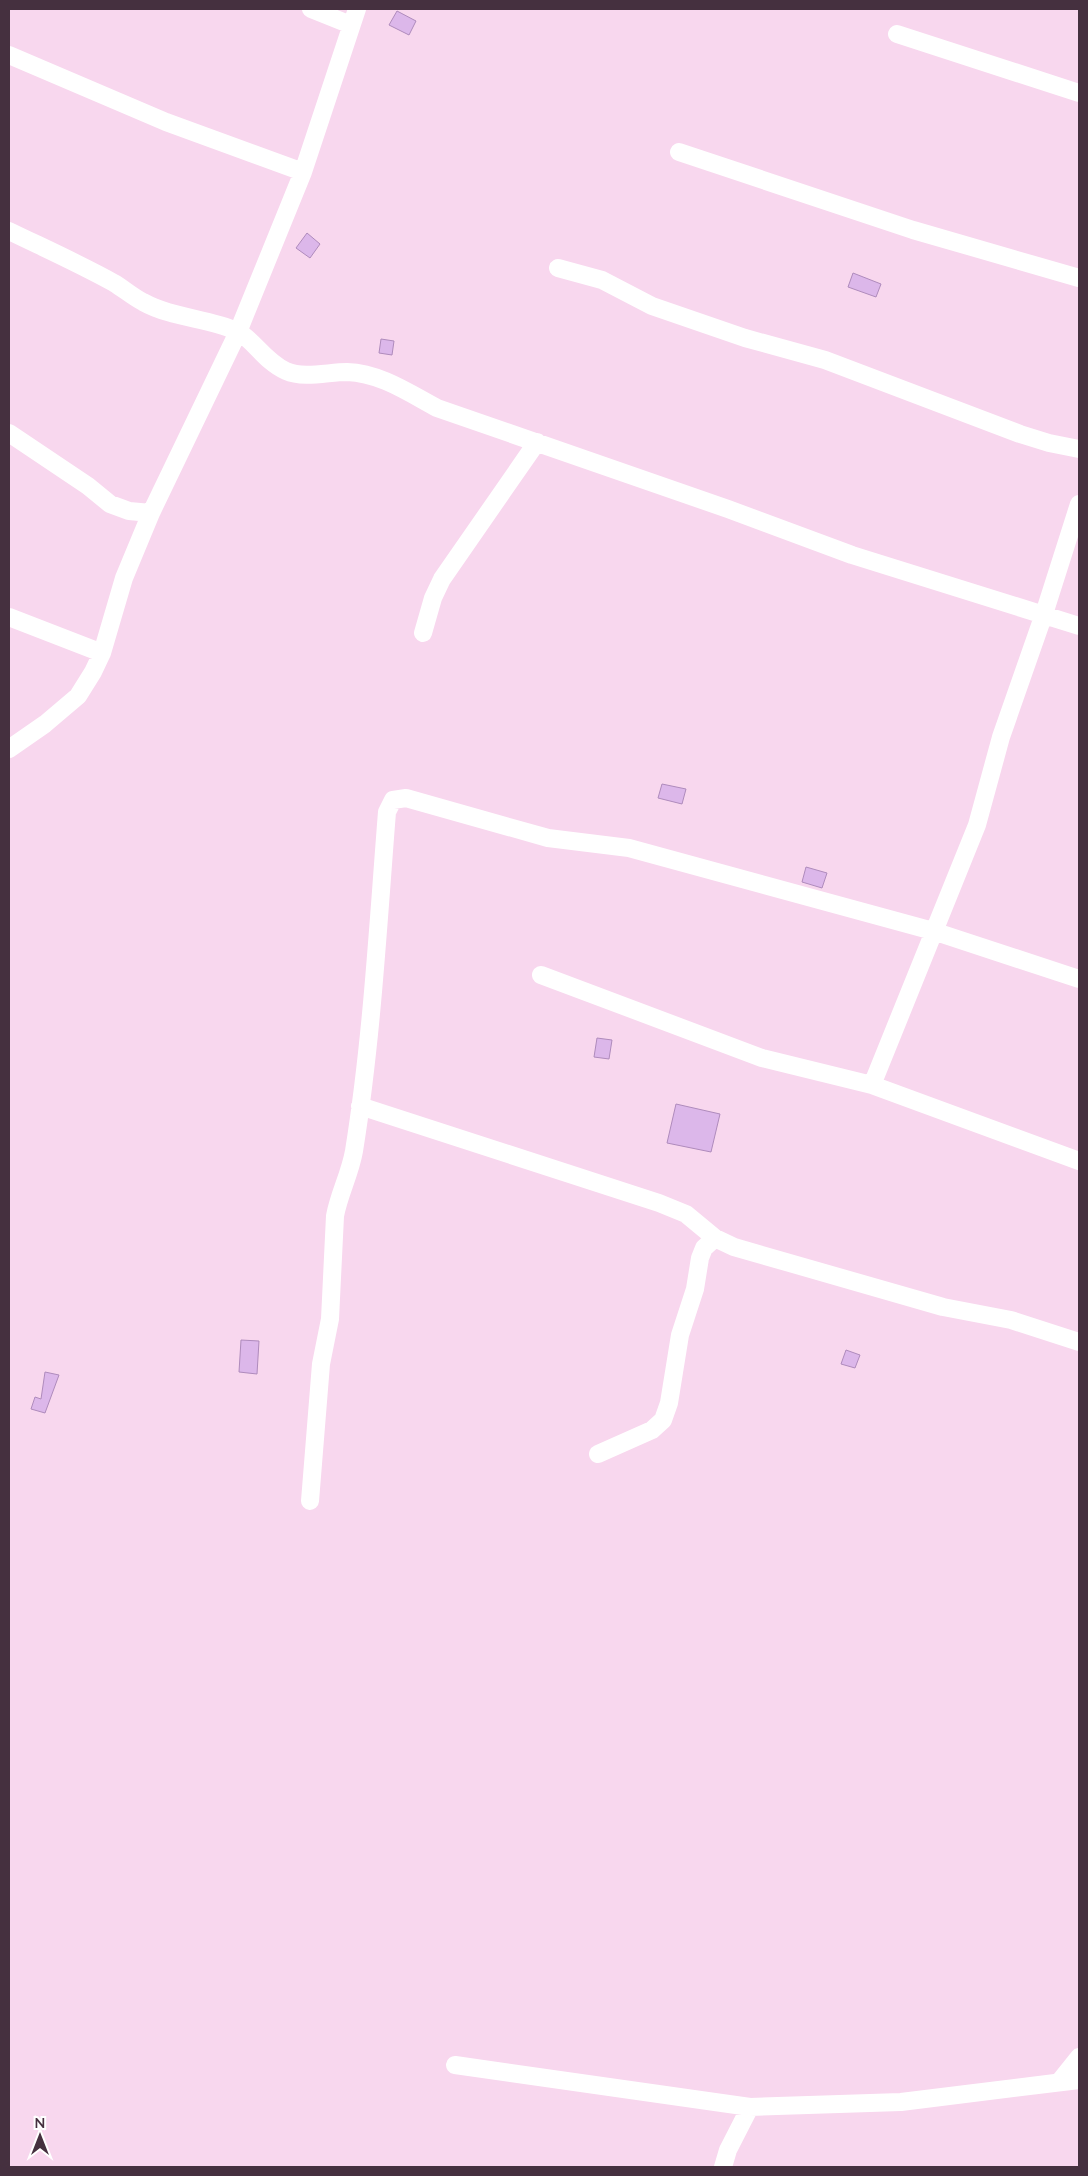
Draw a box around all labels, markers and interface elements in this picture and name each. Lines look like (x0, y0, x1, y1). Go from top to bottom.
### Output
north arrow (15, 2111, 65, 2161)
text: N (35, 2114, 45, 2131)

